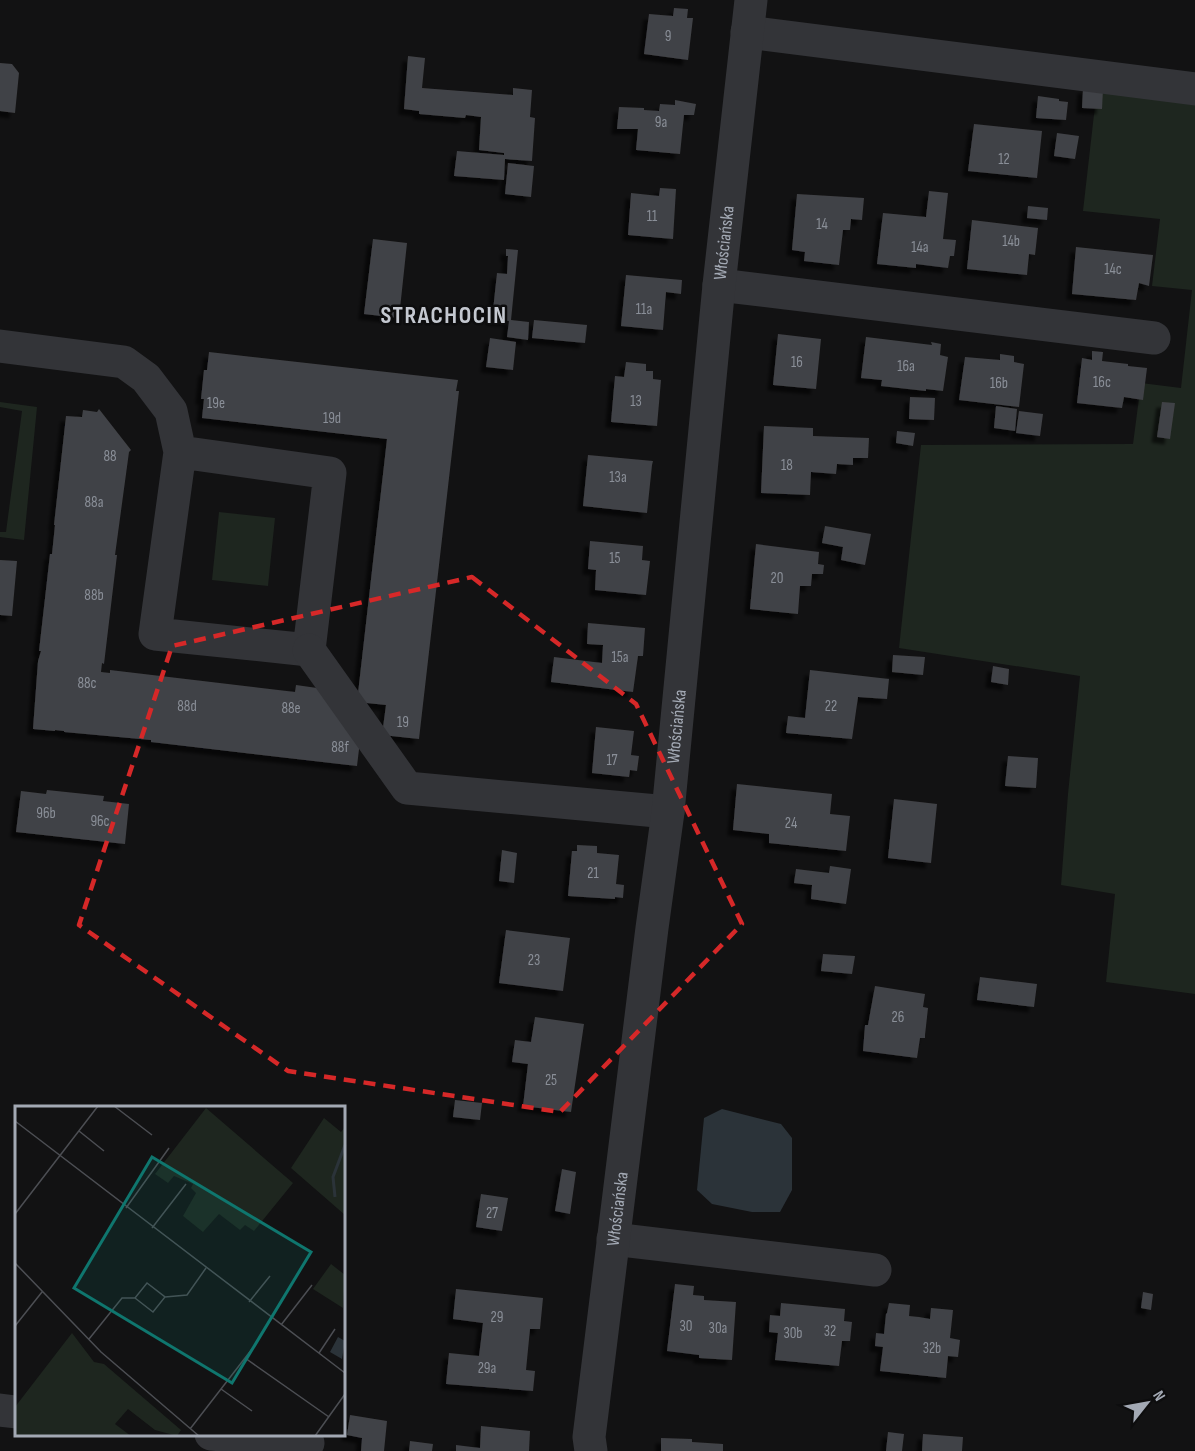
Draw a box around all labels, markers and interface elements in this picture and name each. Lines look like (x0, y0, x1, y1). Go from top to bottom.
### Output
house number: 9 (665, 27, 671, 46)
house number: 9a (655, 113, 667, 132)
house number: 12 (998, 150, 1010, 169)
street label: Włościańska (709, 205, 738, 281)
house number: 11 (647, 207, 658, 226)
house number: 14 (816, 215, 828, 234)
house number: 14b (1002, 232, 1020, 251)
house number: 14a (911, 238, 929, 257)
house number: 14c (1104, 260, 1122, 279)
house number: 11a (636, 300, 652, 319)
district label: STRACHOCIN (380, 301, 508, 330)
house number: 16 (791, 353, 803, 372)
house number: 16a (897, 357, 915, 376)
house number: 16c (1093, 373, 1111, 392)
house number: 16b (990, 374, 1008, 393)
house number: 13 (630, 392, 642, 411)
house number: 19e (207, 394, 225, 413)
house number: 19d (323, 409, 341, 428)
house number: 88 (103, 447, 117, 466)
house number: 18 (781, 456, 793, 475)
house number: 13a (609, 468, 627, 487)
house number: 88a (85, 493, 104, 512)
house number: 15 (609, 549, 621, 568)
house number: 20 (771, 569, 783, 588)
house number: 88b (84, 586, 104, 605)
house number: 15a (611, 648, 629, 667)
house number: 88c (77, 674, 97, 693)
street label: Włościańska (662, 688, 690, 765)
house number: 88d (177, 697, 197, 716)
house number: 22 (825, 697, 837, 716)
house number: 88e (281, 699, 301, 718)
house number: 19 (397, 713, 409, 732)
house number: 88f (331, 738, 349, 757)
house number: 17 (606, 751, 618, 770)
house number: 96b (36, 804, 56, 823)
house number: 96c (90, 812, 110, 831)
house number: 24 (785, 814, 797, 833)
house number: 21 (587, 864, 599, 883)
house number: 23 (528, 951, 540, 970)
house number: 26 (892, 1008, 904, 1027)
house number: 25 (545, 1071, 557, 1090)
inset map (15, 1106, 345, 1436)
street label: Włościańska (602, 1171, 632, 1247)
house number: 27 (486, 1204, 498, 1223)
house number: 29 (491, 1308, 503, 1327)
house number: 30 (680, 1317, 692, 1336)
house number: 30a (709, 1319, 728, 1338)
house number: 32 (824, 1322, 836, 1341)
house number: 30b (783, 1324, 803, 1343)
house number: 32b (923, 1339, 941, 1358)
house number: 29a (478, 1359, 497, 1378)
north arrow (1117, 1373, 1177, 1433)
text: N (1148, 1387, 1169, 1405)

